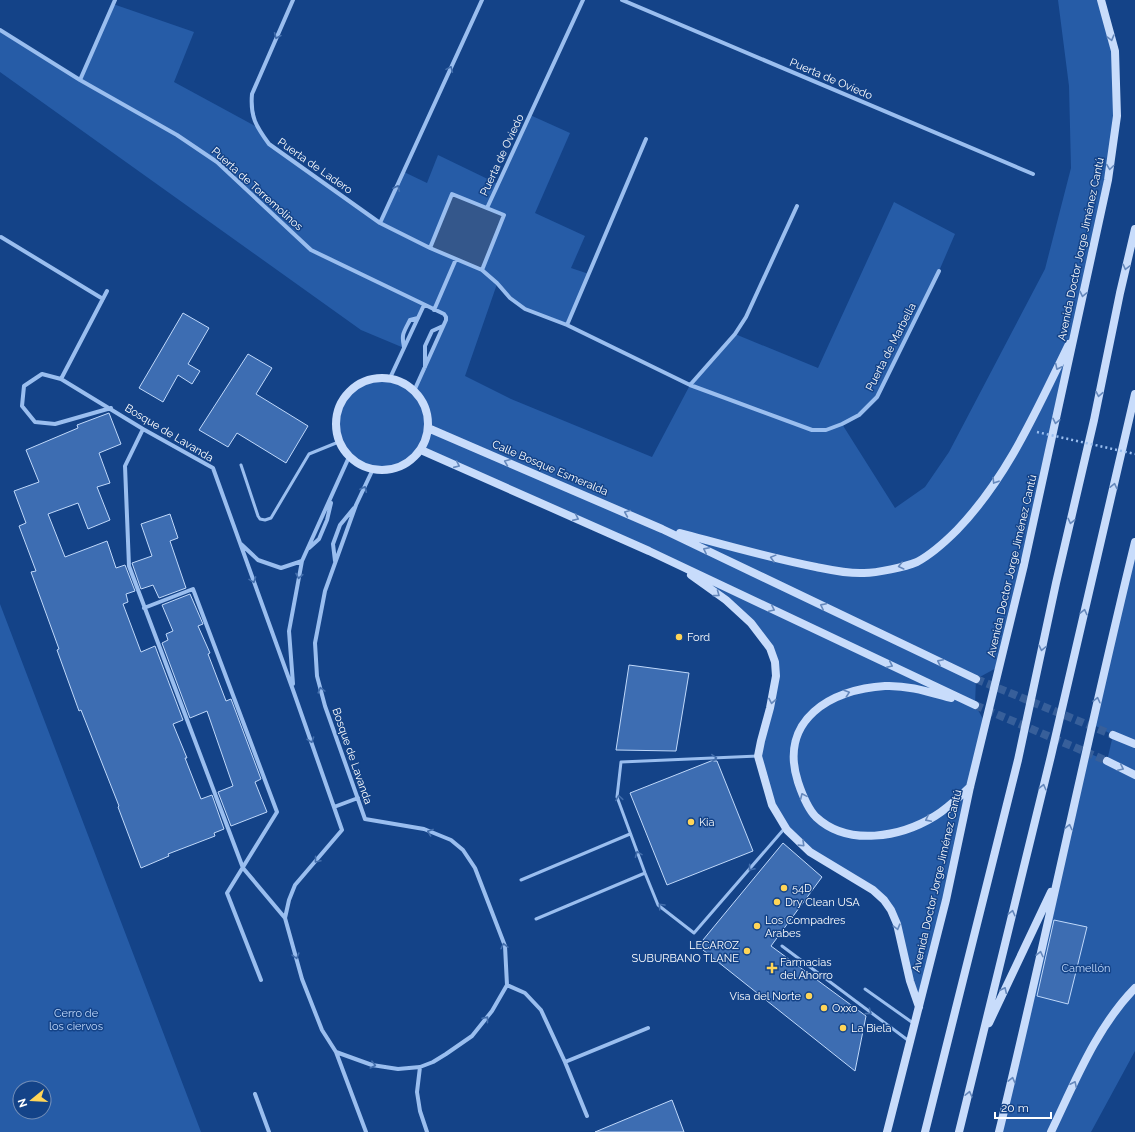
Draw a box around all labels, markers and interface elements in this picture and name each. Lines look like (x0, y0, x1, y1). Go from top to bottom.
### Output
one-way arrow (274, 31, 282, 39)
one-way arrow (1107, 35, 1115, 41)
street label: Puerta de Oviedo (788, 56, 875, 102)
one-way arrow (445, 66, 453, 74)
street label: Puerta de Oviedo (477, 112, 527, 198)
street label: Puerta de Ladero (275, 135, 355, 197)
street label: Puerta de Torremolinos (209, 145, 305, 233)
street label: Avenida Doctor Jorge Jiménez Cantú (1055, 156, 1107, 342)
one-way arrow (1106, 164, 1115, 170)
one-way arrow (392, 184, 400, 191)
one-way arrow (1122, 264, 1130, 270)
one-way arrow (1080, 291, 1088, 297)
street label: Puerta de Marbella (863, 301, 919, 393)
one-way arrow (1055, 363, 1063, 371)
one-way arrow (1096, 391, 1104, 397)
street label: Bosque de Lavanda (122, 401, 216, 465)
one-way arrow (1052, 418, 1060, 424)
street label: Calle Bosque Esmeralda (490, 438, 610, 498)
one-way arrow (504, 458, 511, 466)
one-way arrow (453, 461, 460, 469)
street label: Avenida Doctor Jorge Jiménez Cantú (985, 473, 1039, 659)
one-way arrow (993, 477, 1000, 484)
one-way arrow (1109, 482, 1117, 489)
one-way arrow (359, 485, 367, 493)
one-way arrow (623, 510, 631, 518)
one-way arrow (571, 513, 579, 521)
one-way arrow (1067, 518, 1075, 524)
one-way arrow (703, 547, 710, 555)
one-way arrow (770, 554, 777, 562)
one-way arrow (898, 562, 904, 570)
one-way arrow (295, 573, 304, 579)
one-way arrow (248, 576, 256, 583)
one-way arrow (713, 589, 720, 597)
one-way arrow (820, 603, 828, 611)
one-way arrow (768, 604, 776, 612)
one-way arrow (1080, 609, 1088, 615)
place label: Ford (687, 631, 710, 644)
marker: Ford (674, 632, 684, 642)
one-way arrow (1038, 645, 1046, 651)
one-way arrow (937, 659, 945, 667)
one-way arrow (886, 660, 893, 668)
one-way arrow (317, 686, 326, 693)
one-way arrow (843, 689, 850, 698)
one-way arrow (768, 697, 777, 704)
one-way arrow (1093, 697, 1101, 703)
street label: Bosque de Lavanda (329, 706, 375, 806)
one-way arrow (306, 736, 314, 743)
one-way arrow (711, 754, 717, 762)
one-way arrow (1116, 763, 1124, 771)
one-way arrow (1039, 784, 1047, 790)
street label: Avenida Doctor Jorge Jiménez Cantú (910, 788, 964, 974)
one-way arrow (800, 793, 808, 801)
one-way arrow (615, 794, 624, 801)
one-way arrow (925, 815, 932, 822)
place label: Kia (699, 816, 714, 829)
marker: Kia (686, 817, 696, 827)
one-way arrow (1064, 824, 1073, 831)
one-way arrow (426, 828, 433, 836)
one-way arrow (797, 840, 805, 847)
one-way arrow (634, 850, 642, 857)
one-way arrow (314, 855, 321, 862)
one-way arrow (748, 863, 755, 870)
place label: 54D (792, 882, 812, 895)
marker: 54D (779, 883, 789, 893)
place label: Dry Clean USA (785, 896, 860, 909)
marker: Dry Clean USA (772, 897, 782, 907)
one-way arrow (659, 903, 666, 911)
one-way arrow (1008, 910, 1016, 916)
place label: Los Compadres Arabes (765, 914, 845, 940)
marker: Los Compadres Arabes (752, 921, 762, 931)
one-way arrow (892, 923, 901, 930)
place label: LECAROZ SUBURBANO TLANE (632, 939, 739, 965)
one-way arrow (500, 943, 508, 950)
marker: LECAROZ SUBURBANO TLANE (742, 946, 752, 956)
one-way arrow (1036, 951, 1044, 957)
one-way arrow (291, 952, 299, 959)
place label: Farmacias del Ahorro (780, 956, 833, 982)
park label: Camellón (1061, 962, 1111, 975)
marker: Farmacias del Ahorro (767, 963, 777, 973)
one-way arrow (999, 987, 1007, 995)
place label: Visa del Norte (729, 990, 802, 1003)
marker: Visa del Norte (804, 991, 814, 1001)
place label: Oxxo (832, 1002, 858, 1015)
marker: Oxxo (819, 1003, 829, 1013)
park label: Cerro de los ciervos (49, 1007, 103, 1033)
one-way arrow (865, 1007, 872, 1015)
one-way arrow (481, 1017, 488, 1024)
place label: La Biela (851, 1022, 891, 1035)
marker: La Biela (838, 1023, 848, 1033)
one-way arrow (370, 1060, 376, 1068)
one-way arrow (1007, 1077, 1015, 1084)
north arrow (12, 1080, 52, 1120)
one-way arrow (1069, 1081, 1077, 1089)
one-way arrow (964, 1091, 972, 1097)
scale bar (995, 1094, 1051, 1120)
text: N (15, 1097, 30, 1109)
text: 20 m (1001, 1101, 1029, 1115)

